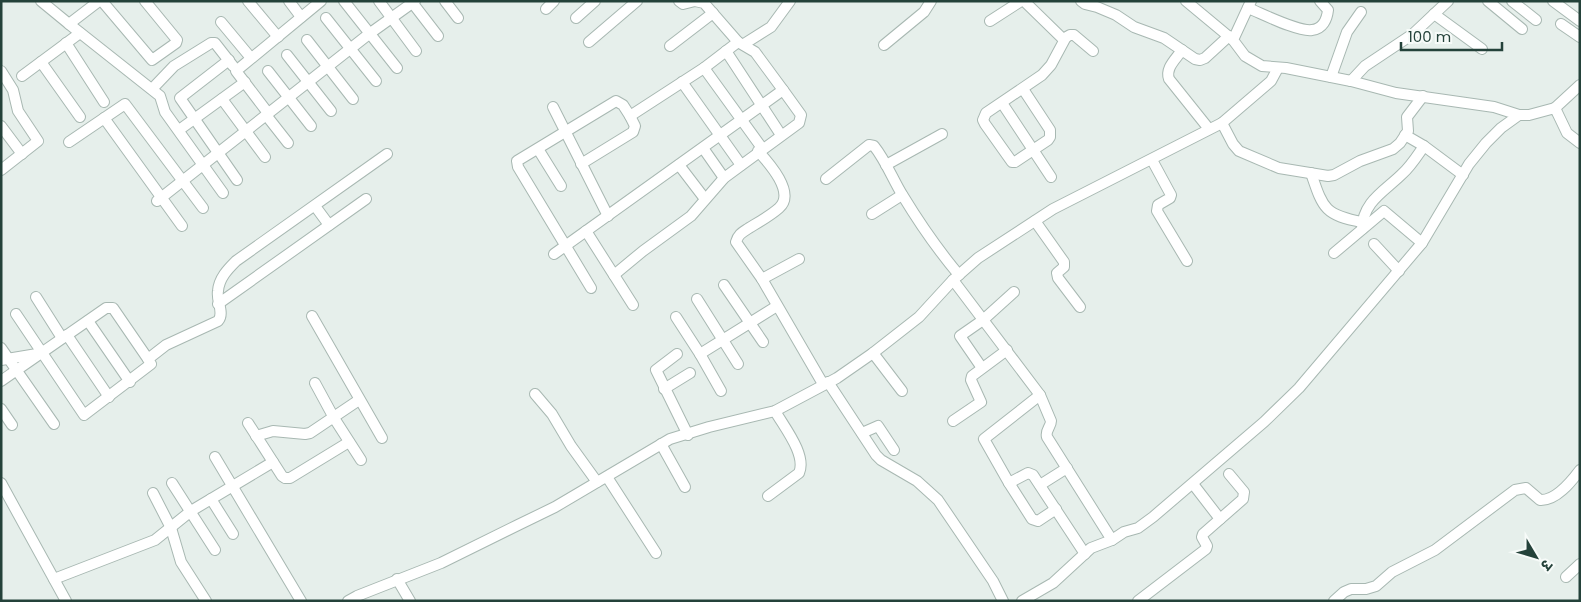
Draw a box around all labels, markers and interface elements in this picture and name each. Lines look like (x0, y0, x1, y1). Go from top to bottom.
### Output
scale bar (1401, 20, 1502, 52)
text: 100 m (1408, 26, 1451, 47)
north arrow (1511, 532, 1561, 582)
text: उ (1535, 555, 1557, 575)

